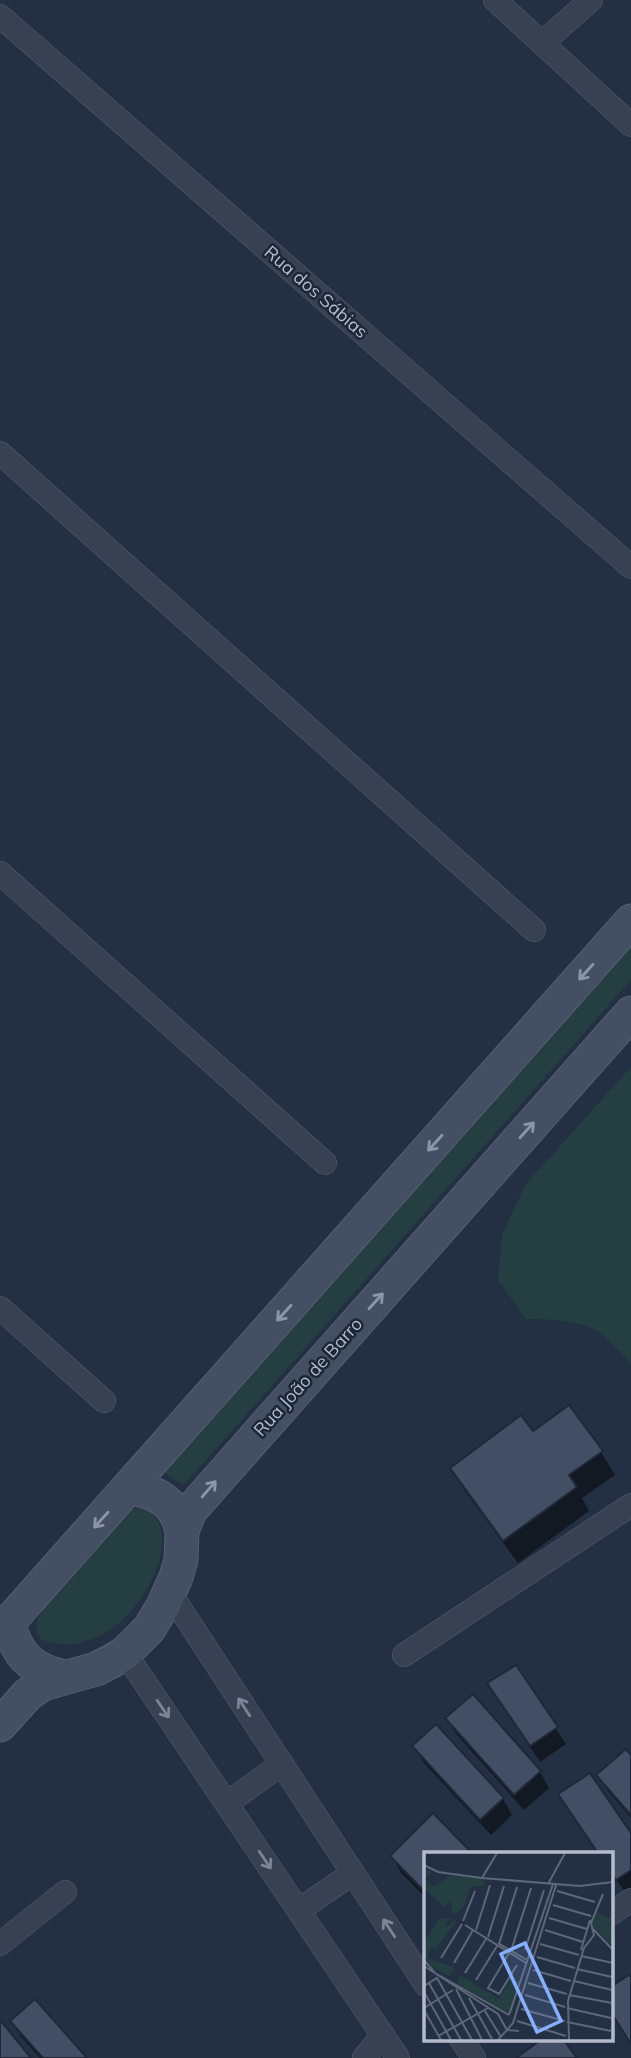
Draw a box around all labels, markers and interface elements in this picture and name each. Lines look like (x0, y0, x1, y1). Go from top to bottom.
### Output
street label: Rua dos Sábias (260, 240, 373, 343)
one-way arrow (578, 963, 594, 981)
one-way arrow (519, 1122, 535, 1140)
one-way arrow (427, 1133, 443, 1151)
one-way arrow (368, 1292, 384, 1310)
one-way arrow (276, 1304, 292, 1322)
street label: Rua João de Barro (248, 1313, 367, 1441)
one-way arrow (201, 1481, 217, 1499)
one-way arrow (93, 1511, 109, 1529)
one-way arrow (237, 1697, 251, 1717)
one-way arrow (156, 1699, 171, 1718)
one-way arrow (258, 1850, 272, 1869)
inset map (424, 1852, 614, 2040)
one-way arrow (382, 1919, 396, 1938)

